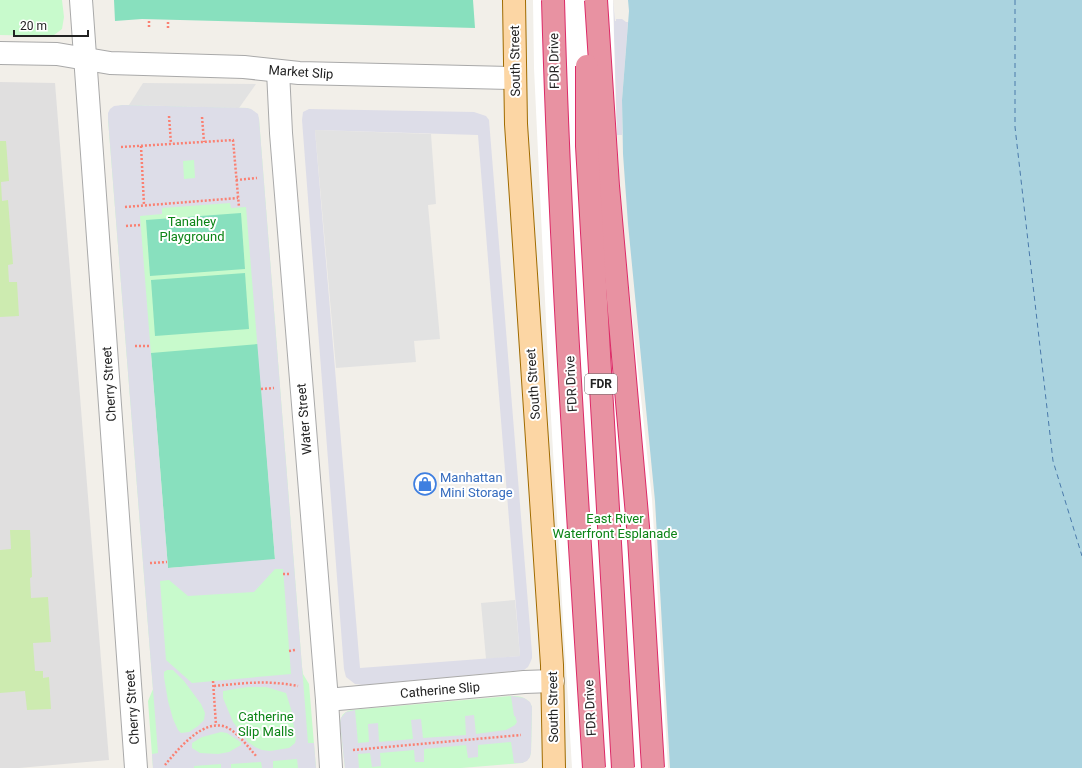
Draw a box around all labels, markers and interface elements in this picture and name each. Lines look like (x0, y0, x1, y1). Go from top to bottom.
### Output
scale bar (14, 12, 88, 38)
text: 20 m (20, 19, 47, 33)
street label: South Street (507, 25, 523, 97)
street label: FDR Drive (546, 33, 562, 89)
street label: Market Slip (268, 62, 334, 82)
park label: Tanahey Playground (159, 214, 225, 244)
street label: Cherry Street (99, 346, 119, 422)
street label: South Street (523, 348, 543, 420)
street label: FDR Drive (562, 355, 580, 412)
road number: FDR (585, 374, 617, 394)
street label: Water Street (293, 383, 315, 455)
place label: Manhattan Mini Storage (440, 470, 513, 500)
shop icon: Manhattan Mini Storage (412, 471, 438, 497)
park label: East River Waterfront Esplanade (552, 511, 678, 541)
street label: Cherry Street (122, 669, 142, 745)
street label: South Street (545, 671, 561, 743)
street label: Catherine Slip (399, 679, 481, 701)
street label: FDR Drive (581, 679, 599, 736)
park label: Catherine Slip Malls (238, 709, 294, 739)

